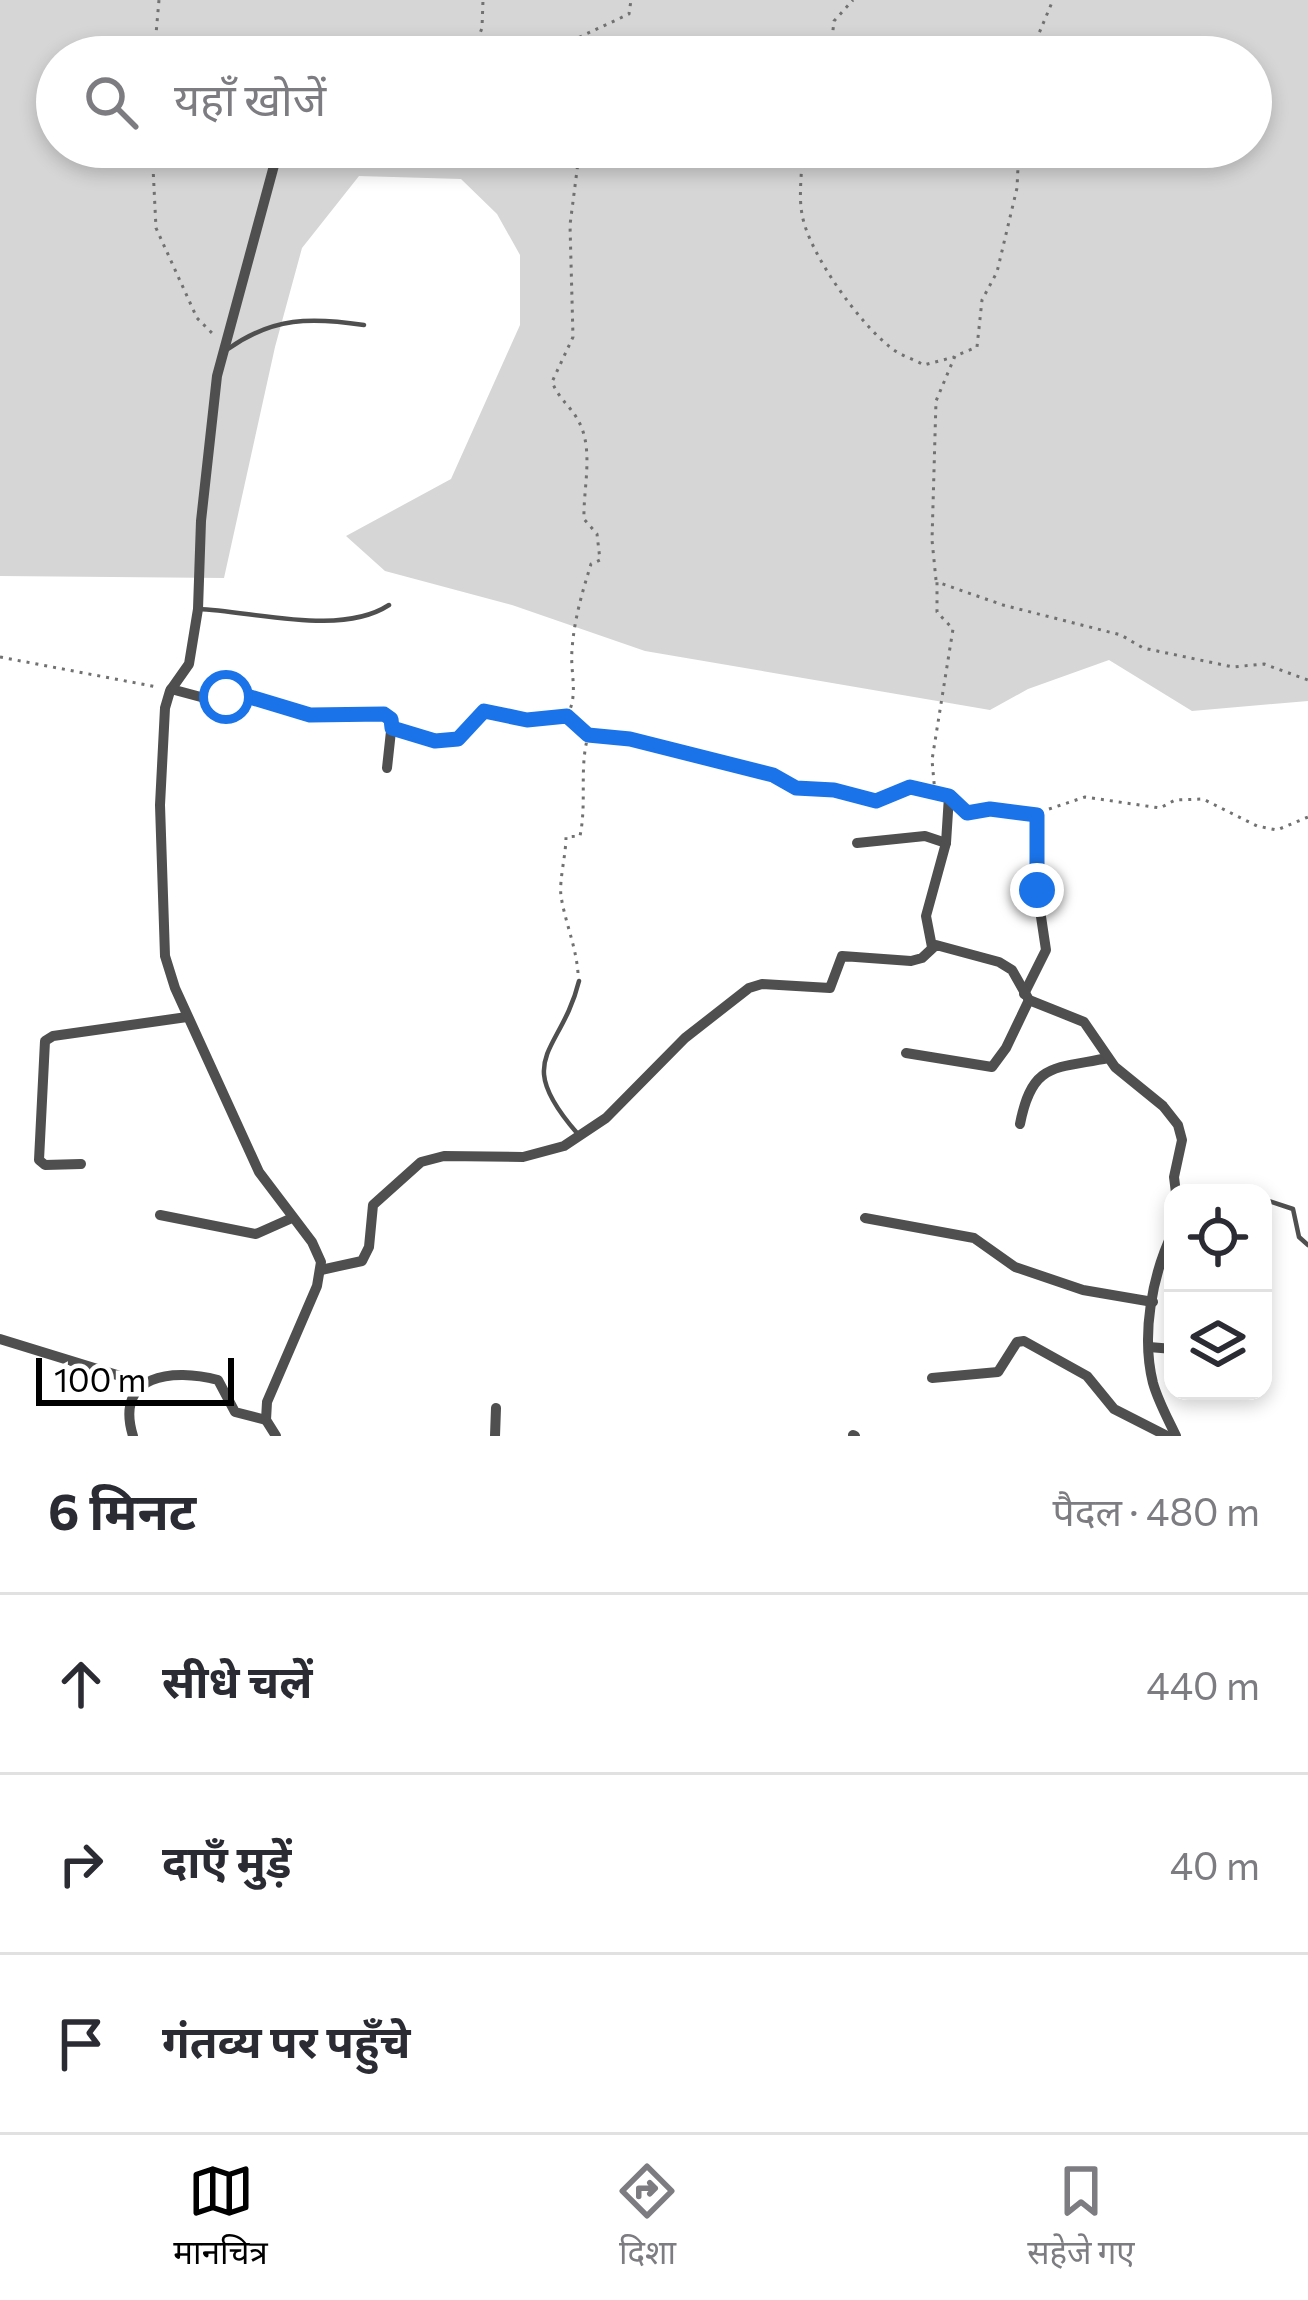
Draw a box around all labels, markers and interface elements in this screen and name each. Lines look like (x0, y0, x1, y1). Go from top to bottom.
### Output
search box (36, 36, 1272, 168)
icon: search (78, 69, 144, 135)
text: यहाँ खोजें (174, 70, 326, 125)
route start (199, 670, 253, 724)
route end (1010, 863, 1064, 917)
map controls (1164, 1184, 1272, 1400)
button: locate (1164, 1184, 1272, 1292)
button: layers (1164, 1292, 1272, 1400)
scale bar (36, 1352, 234, 1405)
text: 100 m (54, 1358, 146, 1399)
text: 6 मिनट (48, 1478, 196, 1541)
text: पैदल · 480 m (1053, 1486, 1260, 1534)
icon: ahead (48, 1651, 114, 1717)
text: सीधे चलें (162, 1652, 312, 1707)
text: 440 m (1146, 1660, 1260, 1708)
icon: right (48, 1831, 114, 1897)
text: दाएँ मुड़ें (162, 1832, 291, 1887)
text: 40 m (1170, 1840, 1260, 1888)
icon: arrive (48, 2011, 114, 2077)
text: गंतव्य पर पहुँचे (162, 2012, 411, 2067)
tab: मानचित्र (173, 2158, 268, 2277)
tab: दिशा (614, 2158, 680, 2277)
tab: सहेजे गए (1027, 2158, 1135, 2277)

